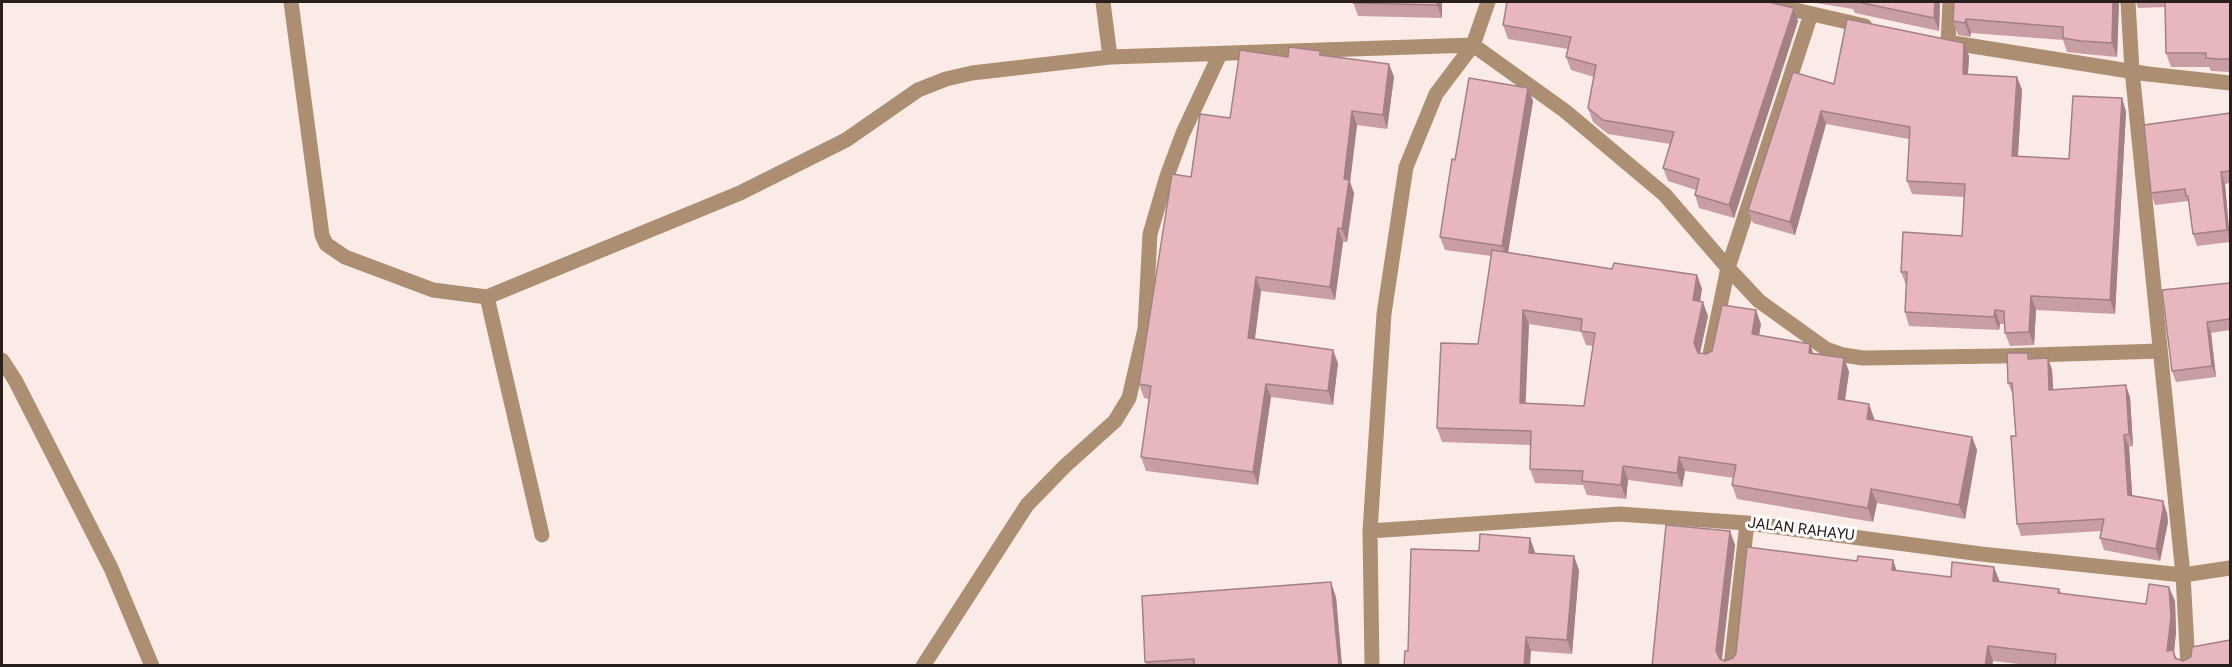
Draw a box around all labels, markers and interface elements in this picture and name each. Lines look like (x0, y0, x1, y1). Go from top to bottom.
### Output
street label: JALAN RAHAYU (1747, 515, 1855, 545)

